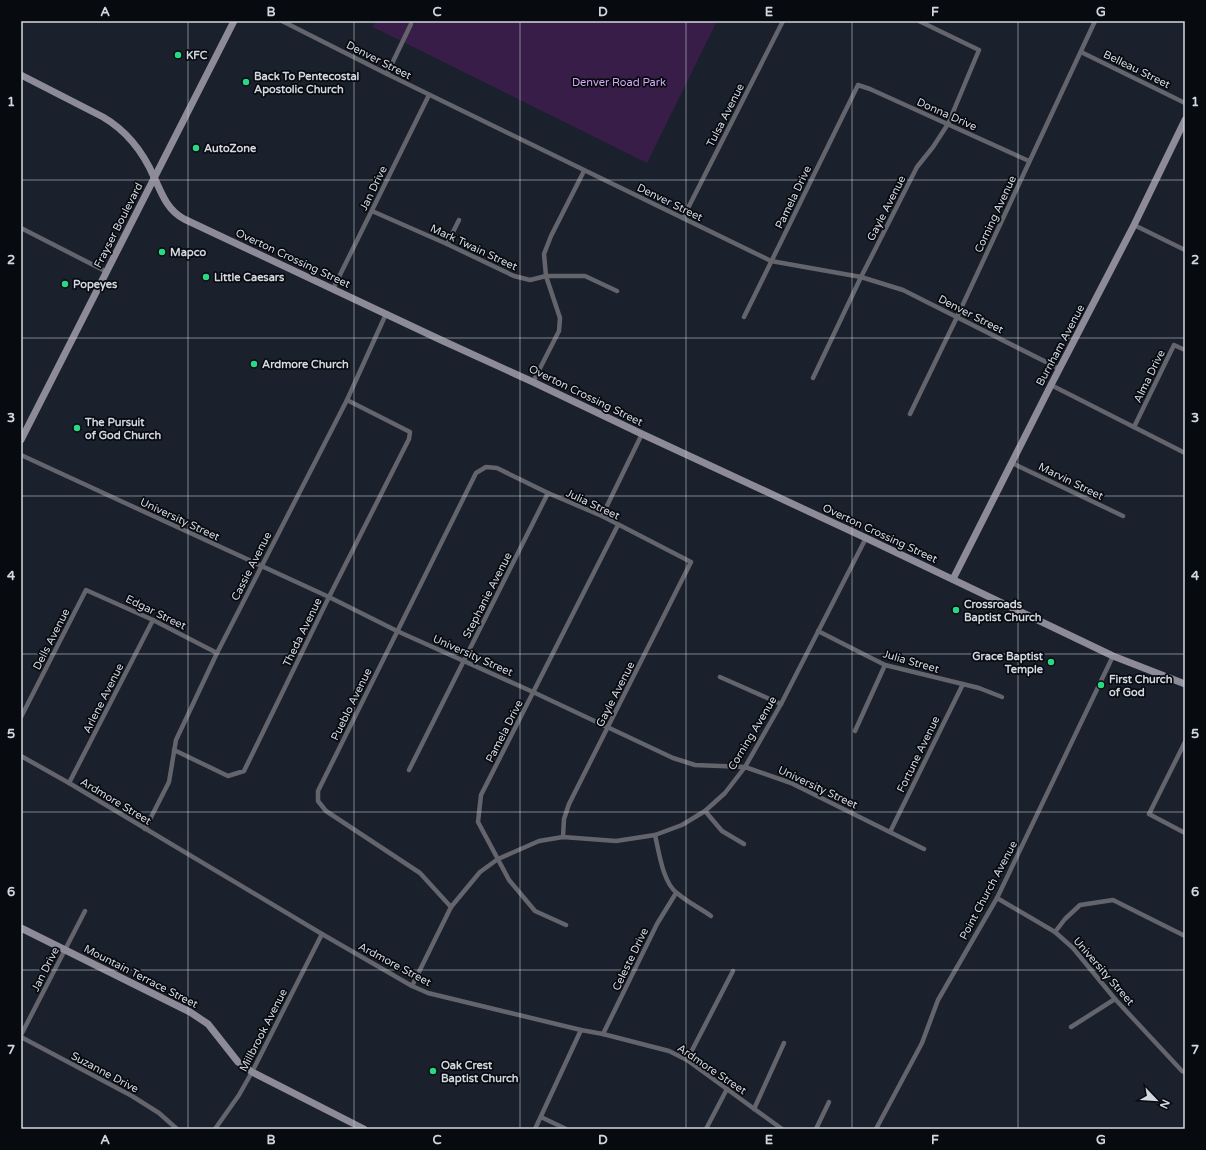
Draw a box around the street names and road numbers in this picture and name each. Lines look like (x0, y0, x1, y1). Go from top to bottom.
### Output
street label: Denver Street (344, 38, 414, 82)
street label: Belleau Street (1101, 48, 1172, 91)
street label: Tulsa Avenue (704, 81, 747, 149)
street label: Donna Drive (915, 95, 979, 133)
street label: Jan Drive (357, 164, 390, 213)
street label: Pamela Drive (773, 164, 814, 231)
street label: Gayle Avenue (864, 173, 908, 243)
street label: Corning Avenue (972, 174, 1019, 255)
street label: Frayser Boulevard (91, 180, 146, 270)
street label: Denver Street (635, 181, 705, 224)
street label: Mark Twain Street (428, 222, 519, 273)
street label: Overton Crossing Street (233, 226, 352, 291)
street label: Denver Street (936, 292, 1006, 336)
street label: Burnham Avenue (1033, 302, 1087, 388)
street label: Alma Drive (1131, 348, 1168, 405)
street label: Overton Crossing Street (527, 362, 645, 429)
street label: Marvin Street (1036, 460, 1105, 503)
street label: Julia Street (564, 486, 622, 523)
street label: University Street (138, 495, 222, 544)
street label: Overton Crossing Street (820, 501, 939, 566)
street label: Cassie Avenue (228, 530, 274, 603)
street label: Stephanie Avenue (460, 550, 515, 640)
street label: Edgar Street (124, 592, 188, 633)
street label: Theda Avenue (280, 596, 325, 669)
street label: Dells Avenue (30, 606, 73, 672)
street label: University Street (431, 632, 515, 679)
street label: Julia Street (881, 647, 940, 676)
street label: Gayle Avenue (593, 659, 637, 729)
street label: Arlene Avenue (80, 661, 127, 735)
street label: Pueblo Avenue (328, 666, 375, 743)
street label: Corning Avenue (725, 694, 780, 772)
street label: Pamela Drive (483, 698, 526, 765)
street label: Fortune Avenue (894, 714, 943, 794)
street label: University Street (776, 763, 860, 812)
street label: Ardmore Street (78, 775, 154, 828)
street label: Point Church Avenue (957, 839, 1020, 942)
street label: Celeste Drive (610, 926, 651, 993)
street label: University Street (1070, 935, 1137, 1008)
street label: Ardmore Street (356, 940, 433, 989)
street label: Mountain Terrace Street (82, 942, 200, 1011)
street label: Jan Drive (29, 945, 62, 994)
street label: Millbrook Avenue (237, 987, 290, 1074)
street label: Ardmore Street (675, 1042, 749, 1097)
street label: Suzanne Drive (69, 1049, 141, 1096)

